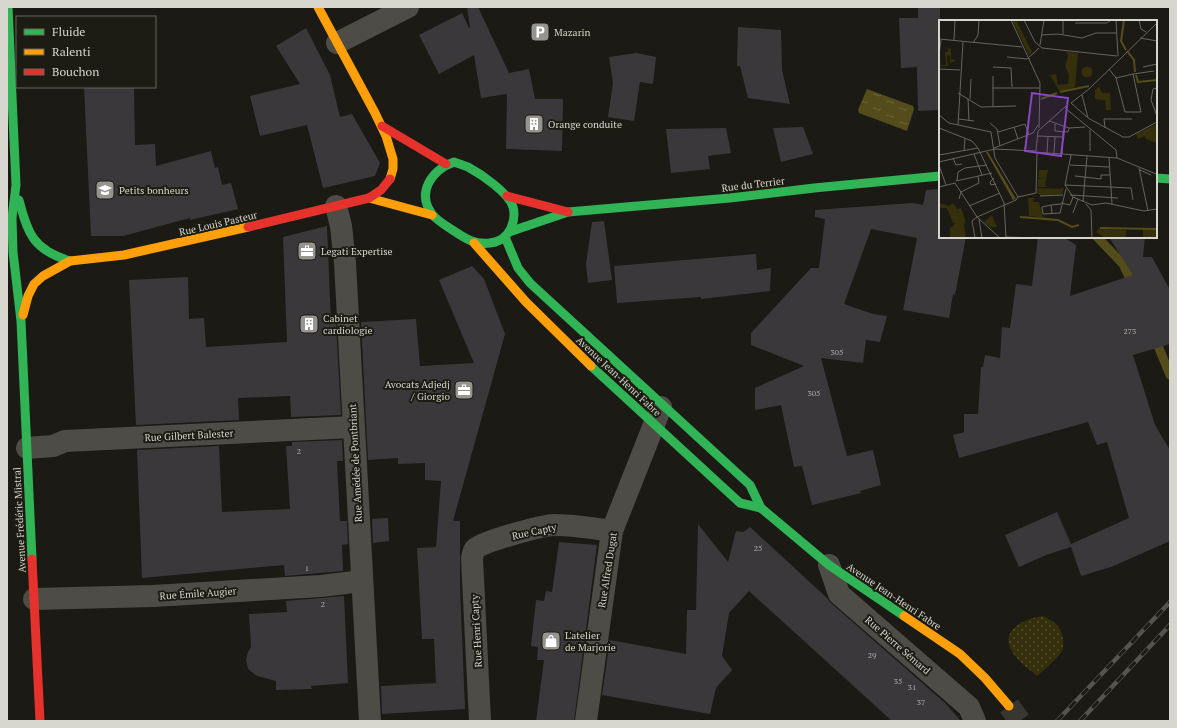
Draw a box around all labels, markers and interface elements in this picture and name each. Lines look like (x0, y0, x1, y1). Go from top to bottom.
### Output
legend (16, 16, 156, 88)
inset map (939, 20, 1157, 238)
parking icon: Mazarin (529, 21, 551, 43)
text: Fluide (52, 24, 85, 39)
place label: Mazarin (554, 26, 590, 39)
text: Ralenti (52, 44, 91, 59)
text: Bouchon (52, 64, 99, 79)
building icon: Orange conduite (523, 113, 545, 135)
place label: Orange conduite (548, 118, 622, 131)
street label: Rue du Terrier (721, 174, 785, 195)
school or university icon: Petits bonheurs (94, 179, 116, 201)
place label: Petits bonheurs (119, 184, 189, 197)
street label: Rue Louis Pasteur (178, 208, 259, 239)
office icon: Legati Expertise (296, 240, 318, 262)
place label: Legati Expertise (321, 245, 393, 258)
place label: Cabinet cardiologie (323, 312, 372, 337)
building icon: Cabinet cardiologie (298, 313, 320, 335)
house number: 273 (1124, 326, 1136, 336)
street label: Avenue Jean-Henri Fabre (574, 334, 664, 419)
house number: 305 (831, 347, 843, 357)
place label: Avocats Adjedj / Giorgio (385, 378, 450, 403)
office icon: Avocats Adjedj / Giorgio (453, 379, 475, 401)
house number: 305 (808, 388, 820, 398)
street label: Rue Amédée de Pontbriant (346, 403, 365, 523)
street label: Rue Gilbert Balester (144, 427, 234, 444)
house number: 2 (297, 446, 301, 456)
street label: Avenue Frédéric Mistral (10, 467, 29, 573)
street label: Rue Capty (511, 520, 559, 543)
street label: Rue Alfred Dugat (595, 531, 620, 609)
house number: 25 (754, 543, 762, 553)
street label: Avenue Jean-Henri Fabre (844, 560, 943, 633)
house number: 1 (305, 563, 309, 573)
street label: Rue Émile Augier (159, 584, 237, 603)
street label: Rue Henri Capty (468, 593, 485, 668)
house number: 2 (321, 599, 325, 609)
street label: Rue Pierre Sémard (862, 614, 933, 678)
place label: L'atelier de Marjorie (565, 629, 616, 654)
shop icon: L'atelier de Marjorie (540, 630, 562, 652)
house number: 29 (868, 650, 876, 660)
house number: 35 (894, 676, 902, 686)
house number: 31 (908, 682, 916, 692)
house number: 37 (917, 697, 925, 707)

